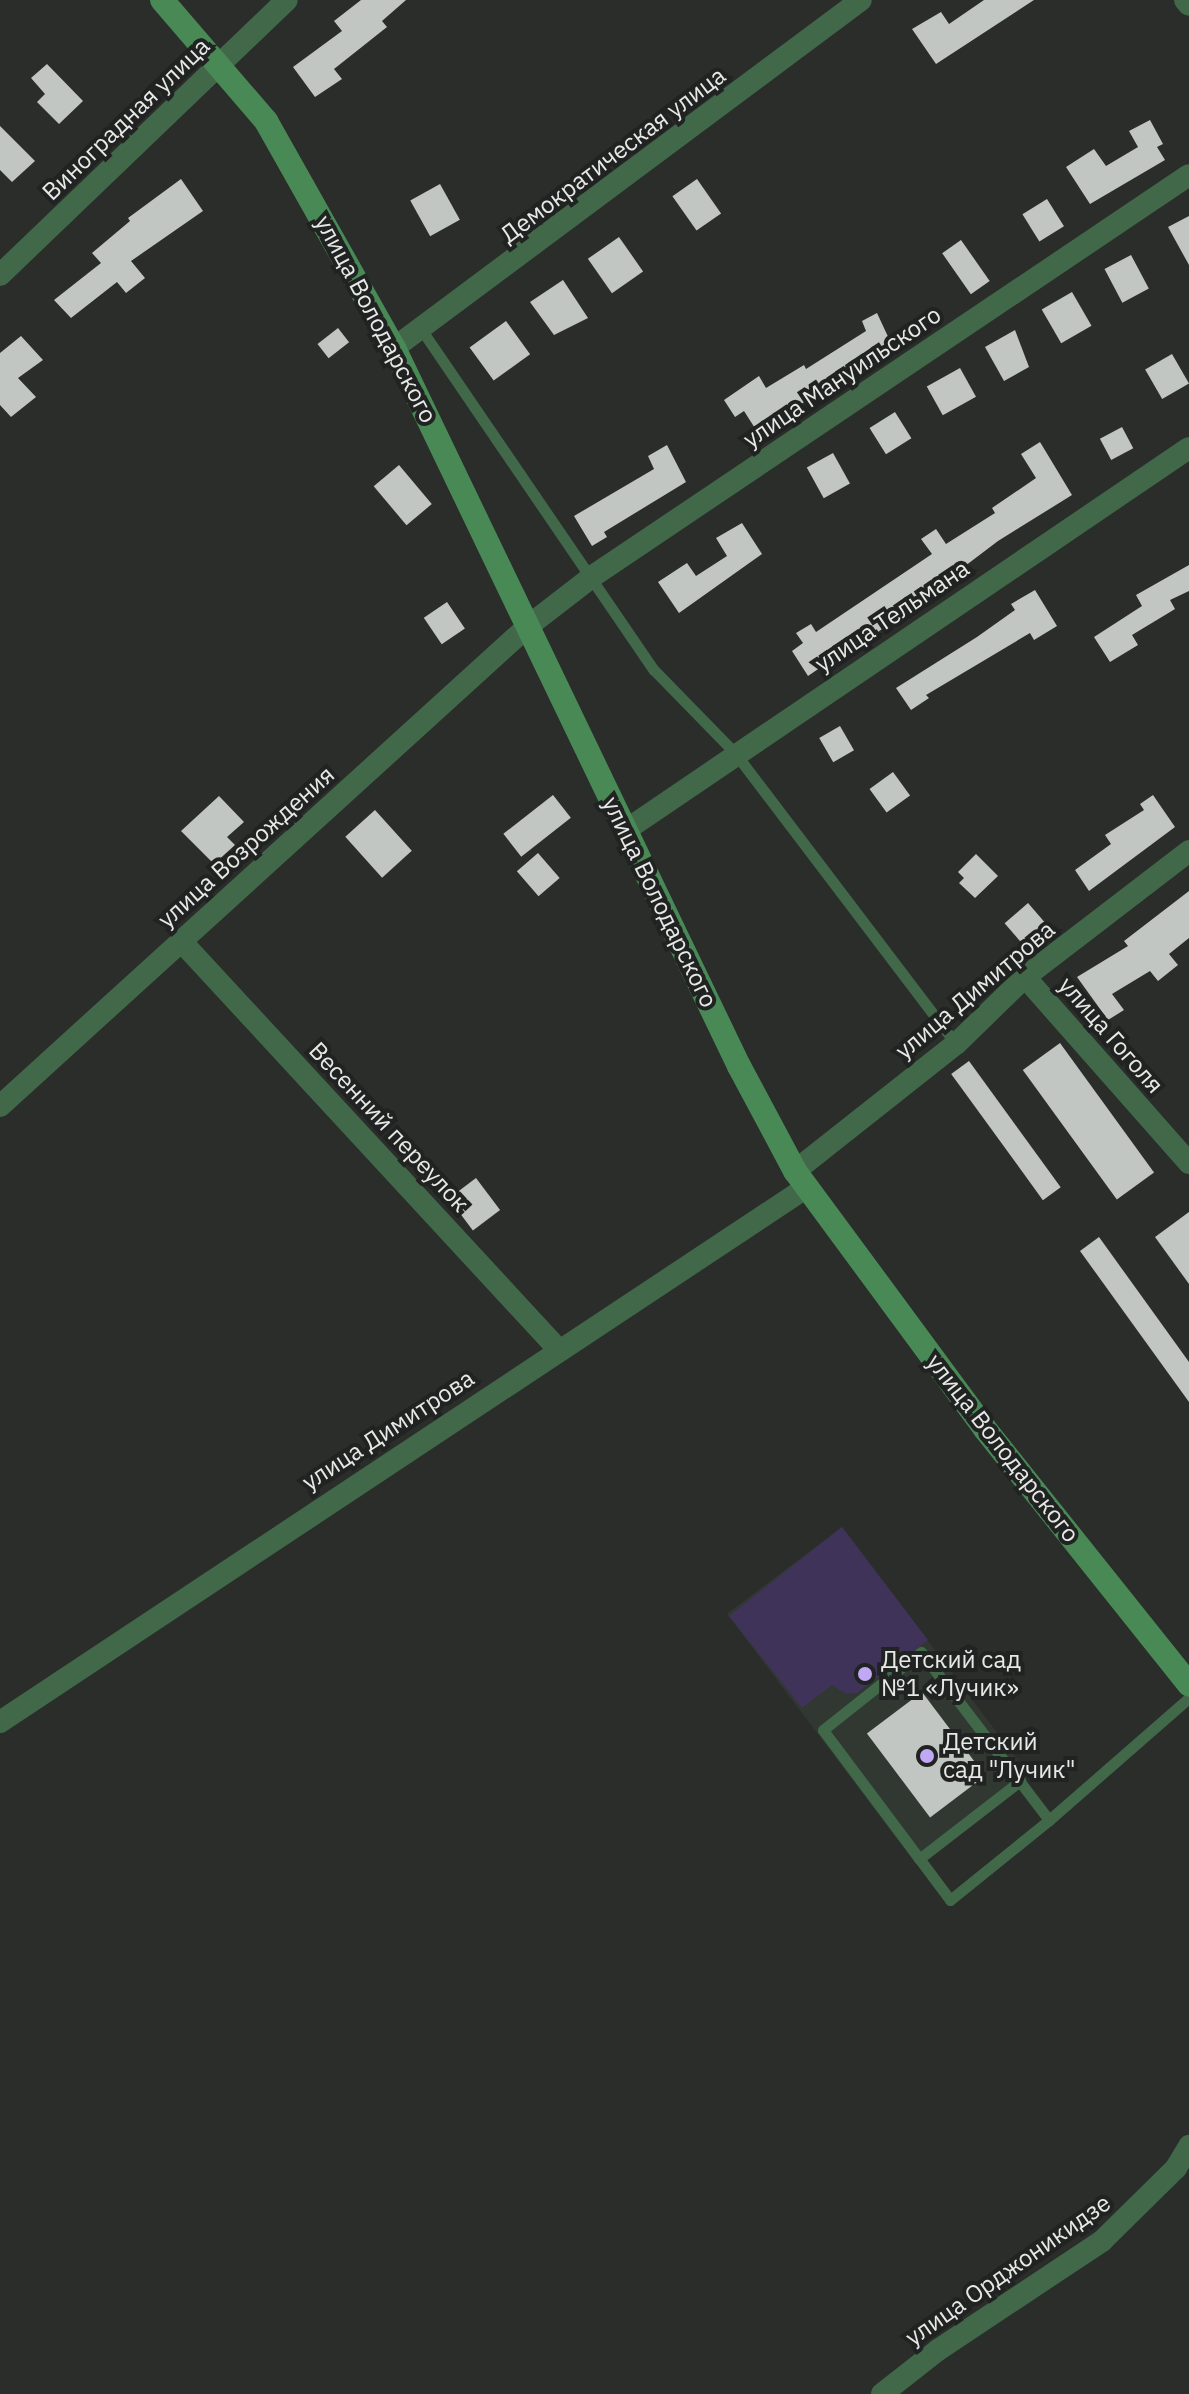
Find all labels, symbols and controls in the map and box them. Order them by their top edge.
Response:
street label: Виноградная улица [36,32,216,206]
street label: Демократическая улица [495,61,731,249]
street label: улица Володарского [309,210,443,428]
street label: улица Мануильского [738,300,946,454]
street label: улица Тельмана [809,554,975,678]
street label: улица Возрождения [152,760,340,934]
street label: улица Володарского [596,792,724,1012]
street label: улица Димитрова [889,915,1061,1065]
street label: улица Гоголя [1053,971,1169,1099]
street label: Весенний переулок [303,1036,475,1218]
street label: улица Володарского [921,1348,1085,1548]
street label: улица Димитрова [297,1364,479,1496]
place label: Детский сад №1 «Лучик» [881,1646,1021,1702]
marker: Детский сад №1 «Лучик» [856,1665,874,1683]
place label: Детский сад "Лучик" [943,1728,1076,1784]
marker: Детский сад "Лучик" [918,1747,936,1765]
street label: улица Орджоникидзе [900,2188,1116,2352]

